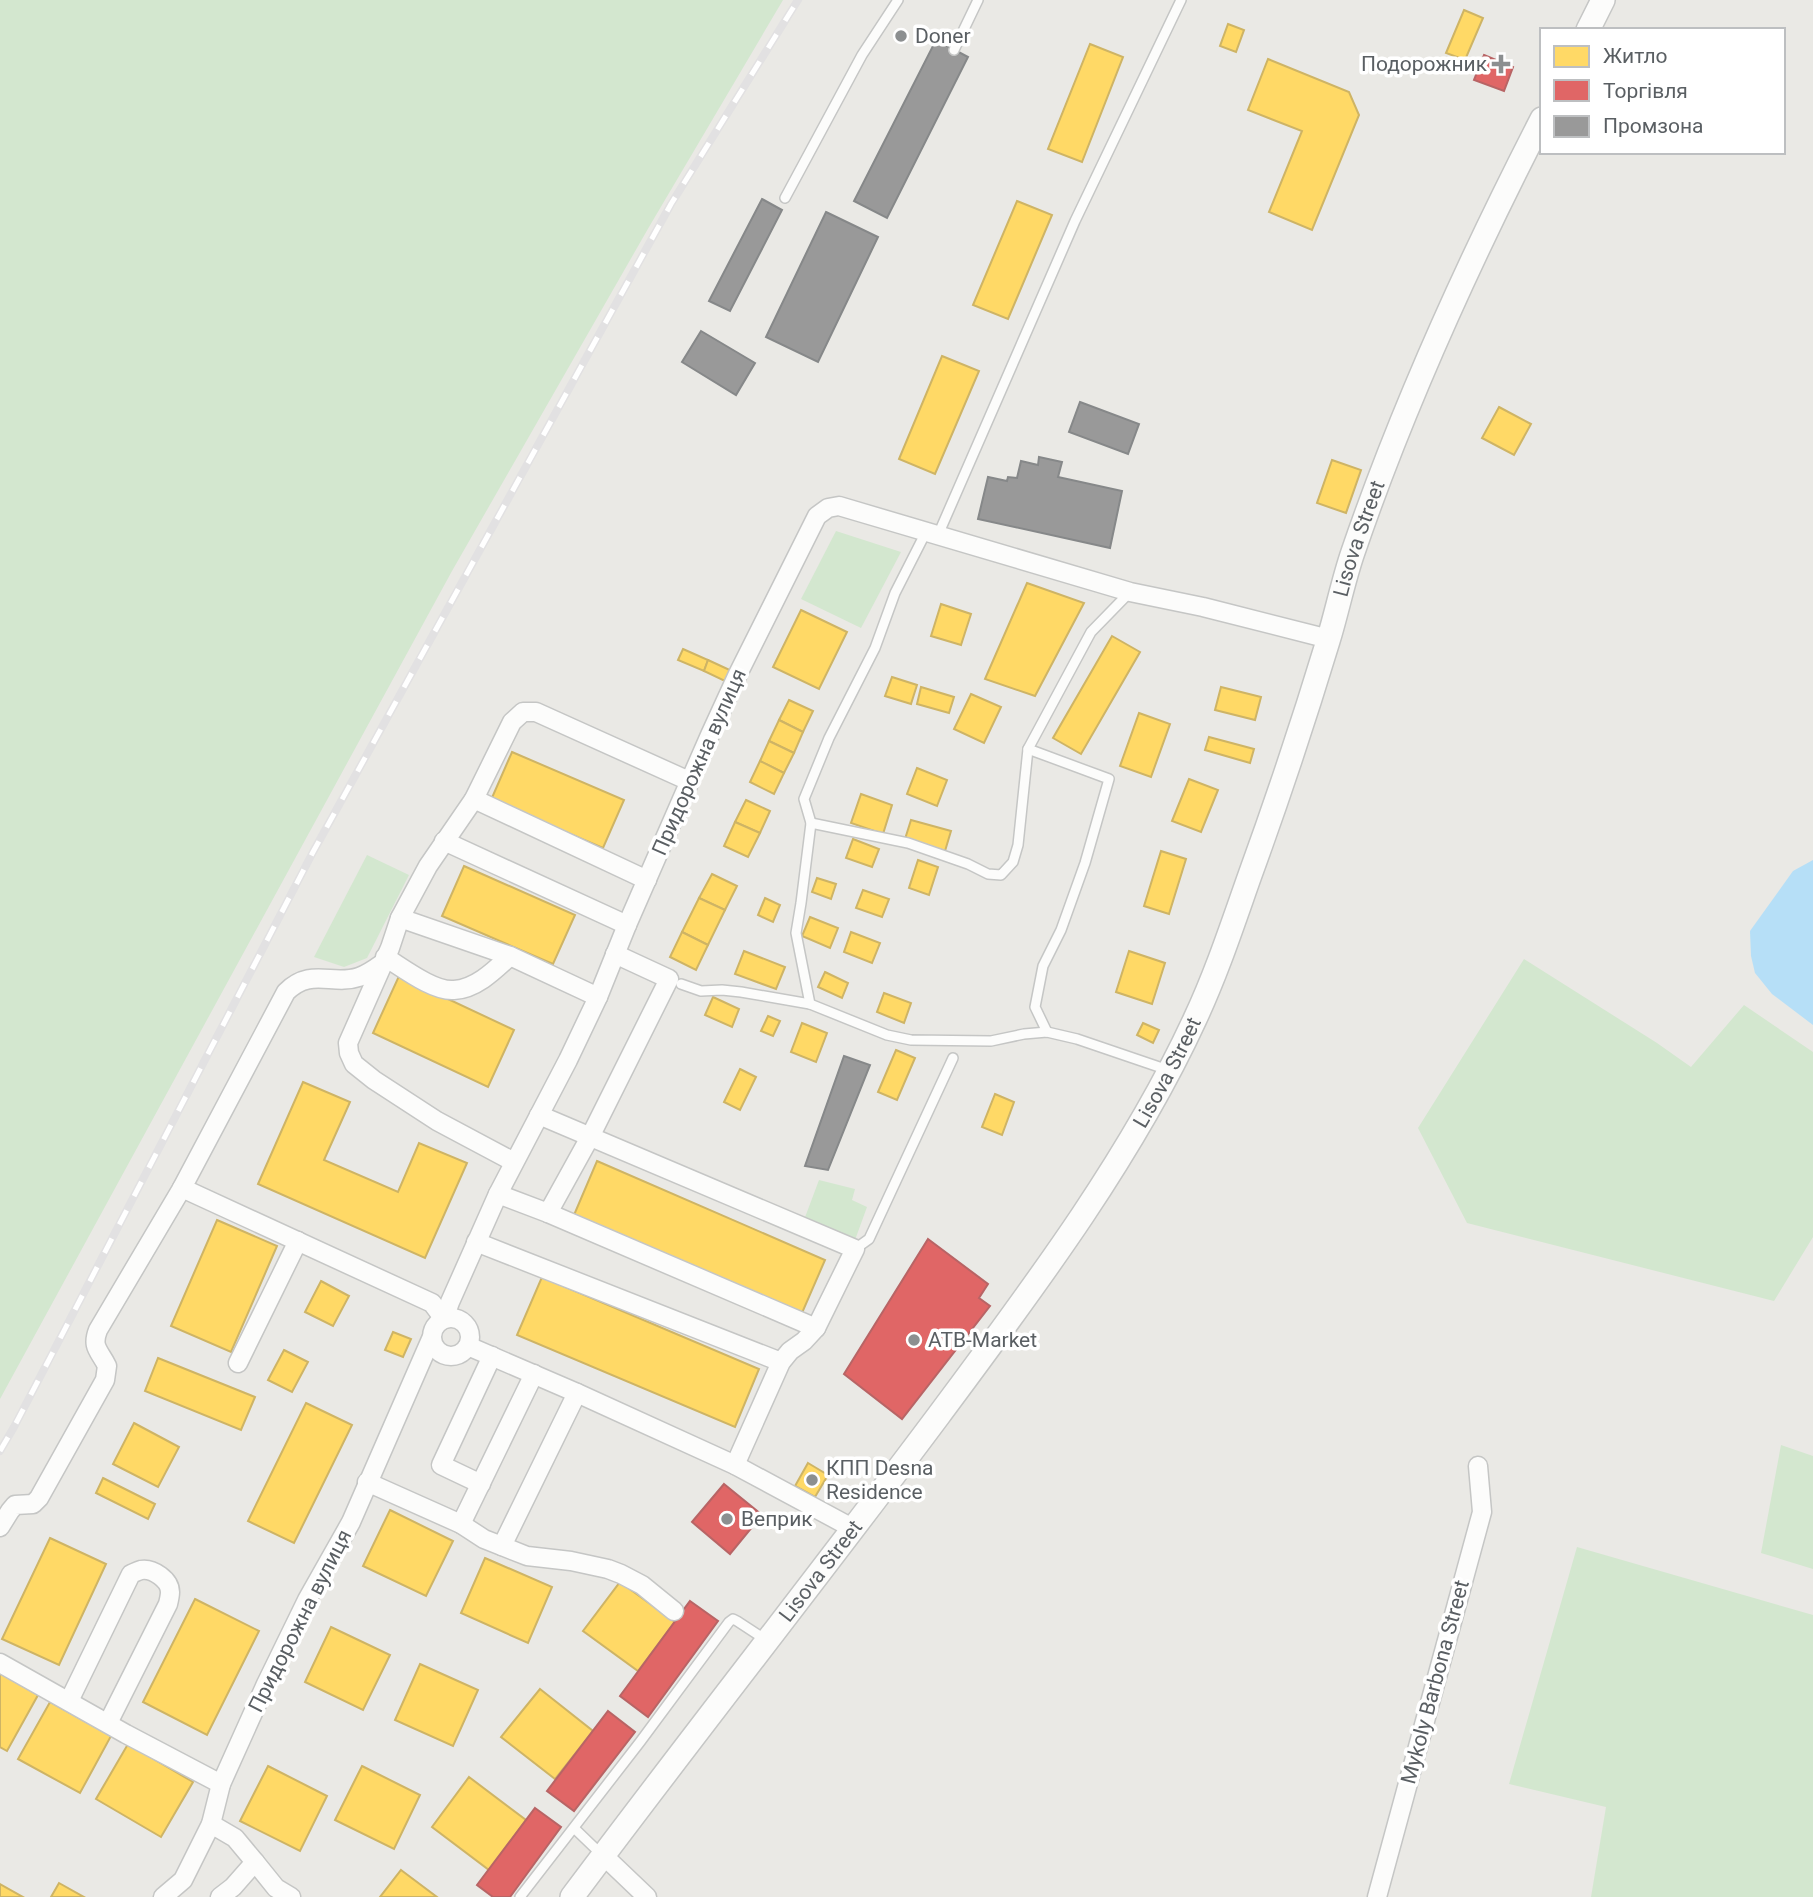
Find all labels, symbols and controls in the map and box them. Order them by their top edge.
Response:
place label: Doner [915,24,971,48]
marker: Doner [893,28,909,44]
legend [1540,28,1785,154]
text: Житло [1603,44,1668,68]
place label: Подорожник [1361,52,1488,76]
marker: Подорожник [1493,56,1509,72]
text: Торгівля [1603,79,1688,103]
text: Промзона [1603,114,1704,138]
street label: Lisova Street [1329,477,1390,599]
street label: Придорожна вулиця [647,665,751,859]
street label: Lisova Street [1128,1013,1206,1132]
place label: ATB-Market [928,1328,1037,1352]
marker: ATB-Market [906,1332,922,1348]
place label: КПП Desna Residence [826,1456,933,1504]
marker: КПП Desna Residence [804,1472,820,1488]
place label: Веприк [741,1507,813,1531]
marker: Веприк [719,1511,735,1527]
street label: Lisova Street [774,1516,867,1626]
street label: Придорожна вулиця [244,1526,356,1716]
street label: Mykoly Barbona Street [1396,1577,1474,1787]

